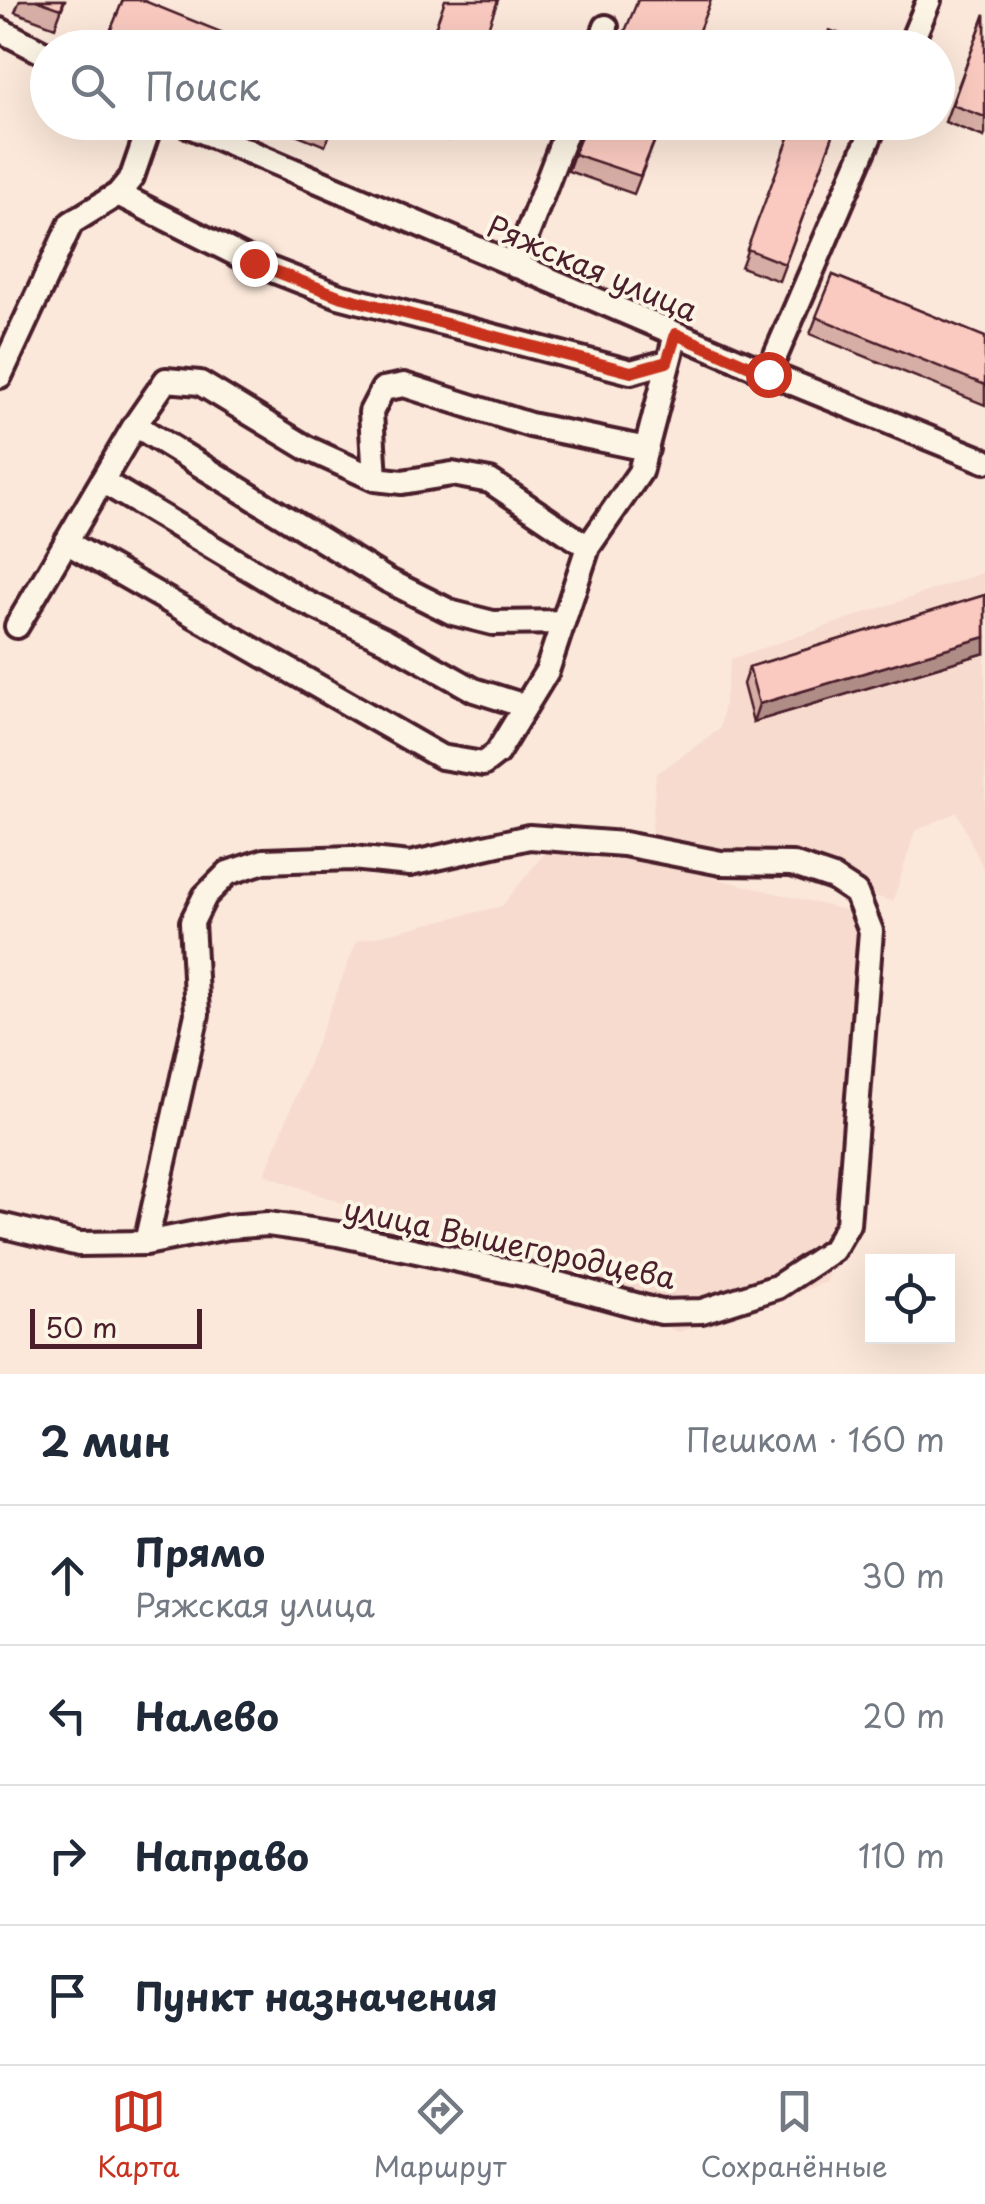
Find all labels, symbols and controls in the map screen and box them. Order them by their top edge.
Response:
search box [30,30,955,140]
text: Поиск [145,57,260,114]
icon: search [65,58,120,113]
street label: Ряжская улица [481,202,705,332]
route end [232,241,278,287]
route start [746,352,792,398]
street label: улица Вышегородцева [340,1185,680,1299]
map controls [865,1254,955,1344]
button: locate [865,1254,955,1344]
scale bar [30,1304,202,1348]
text: 50 m [45,1305,118,1348]
text: 2 мин [40,1408,171,1471]
text: Пешком · 160 m [686,1415,945,1463]
text: Прямо [135,1523,265,1580]
icon: ahead [40,1548,95,1603]
text: 30 m [861,1551,945,1599]
text: Ряжская улица [135,1580,375,1628]
text: Налево [135,1687,279,1744]
icon: left [40,1688,95,1743]
text: 20 m [863,1691,945,1739]
text: Направо [135,1827,309,1884]
icon: right [40,1828,95,1883]
text: 110 m [858,1831,945,1879]
text: Пункт назначения [135,1967,498,2024]
icon: arrive [40,1968,95,2023]
tab: Карта [97,2084,179,2187]
tab: Маршрут [374,2084,506,2187]
tab: Сохранённые [701,2084,888,2187]

